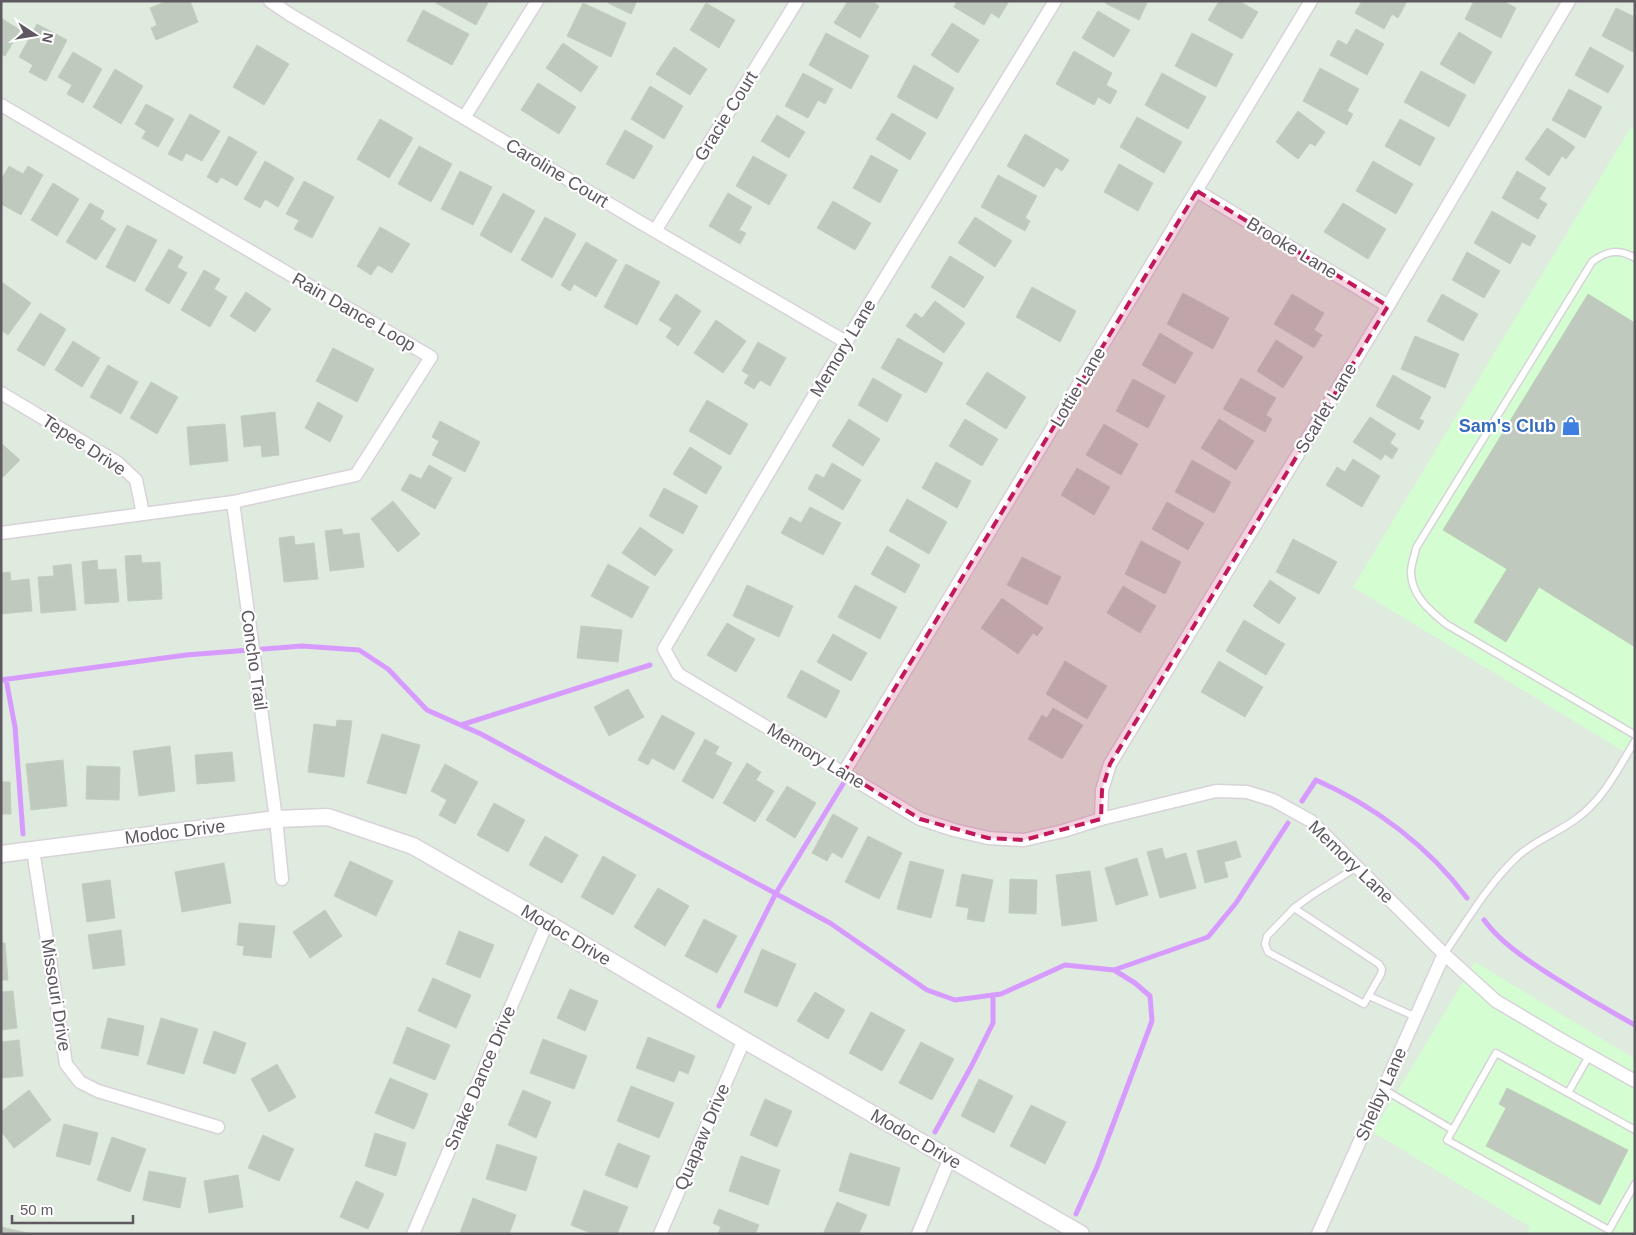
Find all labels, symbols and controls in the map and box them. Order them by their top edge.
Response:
north arrow [10,10,60,60]
text: N [39,31,57,44]
street label: Gracie Court [690,67,762,165]
street label: Caroline Court [502,135,612,211]
street label: Brooke Lane [1243,213,1341,283]
street label: Rain Dance Loop [289,269,419,355]
street label: Memory Lane [806,296,880,400]
street label: Lottie Lane [1046,344,1110,430]
street label: Scarlet Lane [1291,360,1361,456]
street label: Tepee Drive [38,410,130,480]
shop icon: Sam's Club [1560,415,1582,437]
place label: Sam's Club [1459,416,1556,436]
street label: Concho Trail [237,609,271,711]
street label: Memory Lane [764,719,868,793]
street label: Modoc Drive [124,816,226,848]
street label: Memory Lane [1304,817,1398,907]
street label: Modoc Drive [518,900,614,970]
street label: Missouri Drive [37,937,75,1053]
street label: Snake Dance Drive [440,1003,520,1153]
street label: Shelby Lane [1352,1044,1410,1144]
street label: Quapaw Drive [671,1081,733,1193]
street label: Modoc Drive [867,1105,965,1173]
scale bar [12,1192,134,1224]
text: 50 m [20,1201,53,1218]

